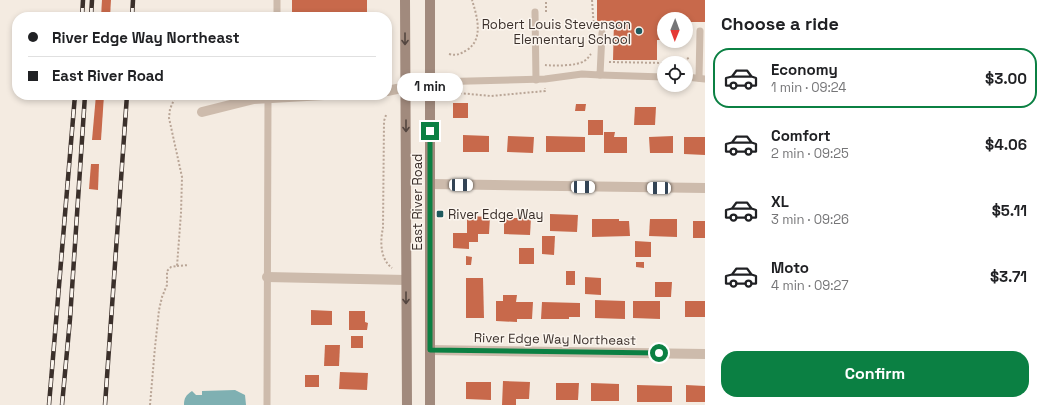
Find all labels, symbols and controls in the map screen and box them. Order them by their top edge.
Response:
north arrow [657,12,693,48]
map controls [657,12,693,92]
text: Choose a ride [721,12,839,35]
place label: Robert Louis Stevenson Elementary School [482,16,631,48]
marker: Robert Louis Stevenson Elementary School [634,26,644,36]
text: River Edge Way Northeast [52,28,240,47]
one-way arrow [401,32,409,45]
button: locate [657,56,693,92]
icon: car [723,60,759,96]
text: Economy [771,60,838,79]
text: East River Road [52,66,164,85]
text: $3.00 [985,69,1027,88]
callout: 1 min [397,73,463,101]
text: 1 min [414,78,446,95]
text: 1 min · 09:24 [771,79,846,96]
one-way arrow [402,119,410,132]
route end [421,122,439,140]
icon: car [723,126,759,162]
text: Comfort [771,126,831,145]
text: $4.06 [985,135,1027,154]
text: 2 min · 09:25 [771,145,849,162]
street label: East River Road [409,154,426,250]
car [449,179,473,191]
car [571,181,595,193]
car [647,182,671,194]
icon: car [723,192,759,228]
text: XL [771,192,789,211]
text: $5.11 [992,201,1027,220]
place label: River Edge Way [448,206,544,223]
marker: River Edge Way [435,209,445,219]
text: 3 min · 09:26 [771,211,849,228]
icon: car [723,258,759,294]
text: Moto [771,258,809,277]
text: $3.71 [990,267,1027,286]
text: 4 min · 09:27 [771,277,849,294]
one-way arrow [403,291,410,304]
street label: River Edge Way Northeast [474,329,636,349]
route start [650,344,668,362]
button: Confirm [721,351,1029,397]

